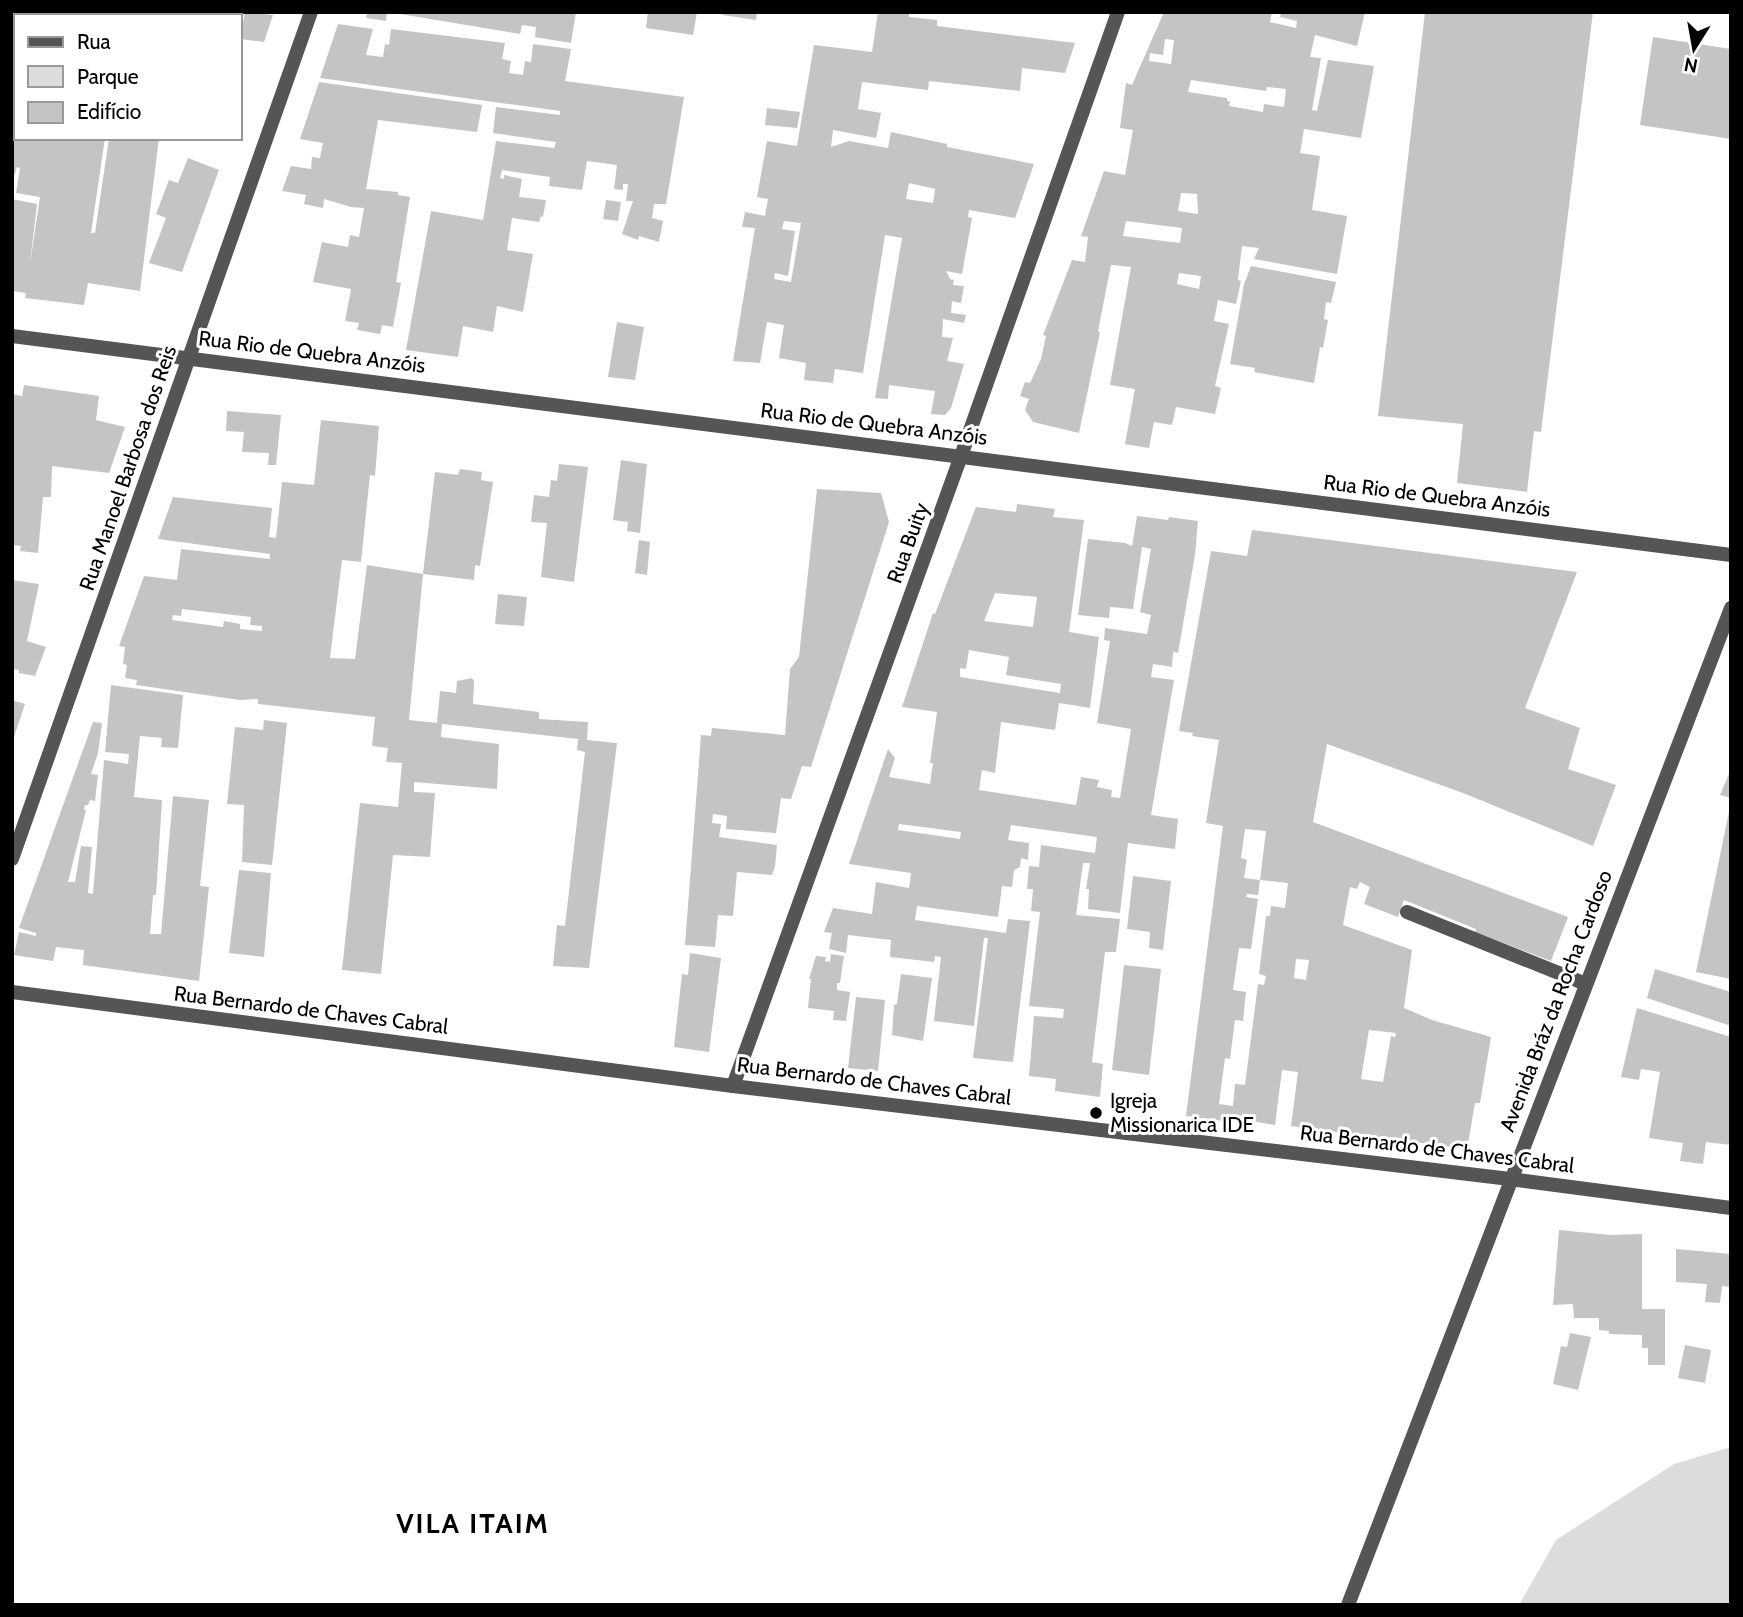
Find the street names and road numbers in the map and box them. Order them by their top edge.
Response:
street label: Rua Rio de Quebra Anzóis [197,325,427,378]
street label: Rua Manoel Barbosa dos Reis [74,342,181,594]
street label: Rua Rio de Quebra Anzóis [759,397,989,450]
street label: Rua Rio de Quebra Anzóis [1322,469,1552,522]
street label: Rua Buity [881,499,934,586]
street label: Avenida Bráz da Rocha Cardoso [1494,866,1617,1135]
street label: Rua Bernardo de Chaves Cabral [173,980,450,1039]
street label: Rua Bernardo de Chaves Cabral [736,1051,1013,1110]
street label: Rua Bernardo de Chaves Cabral [1299,1119,1576,1178]

